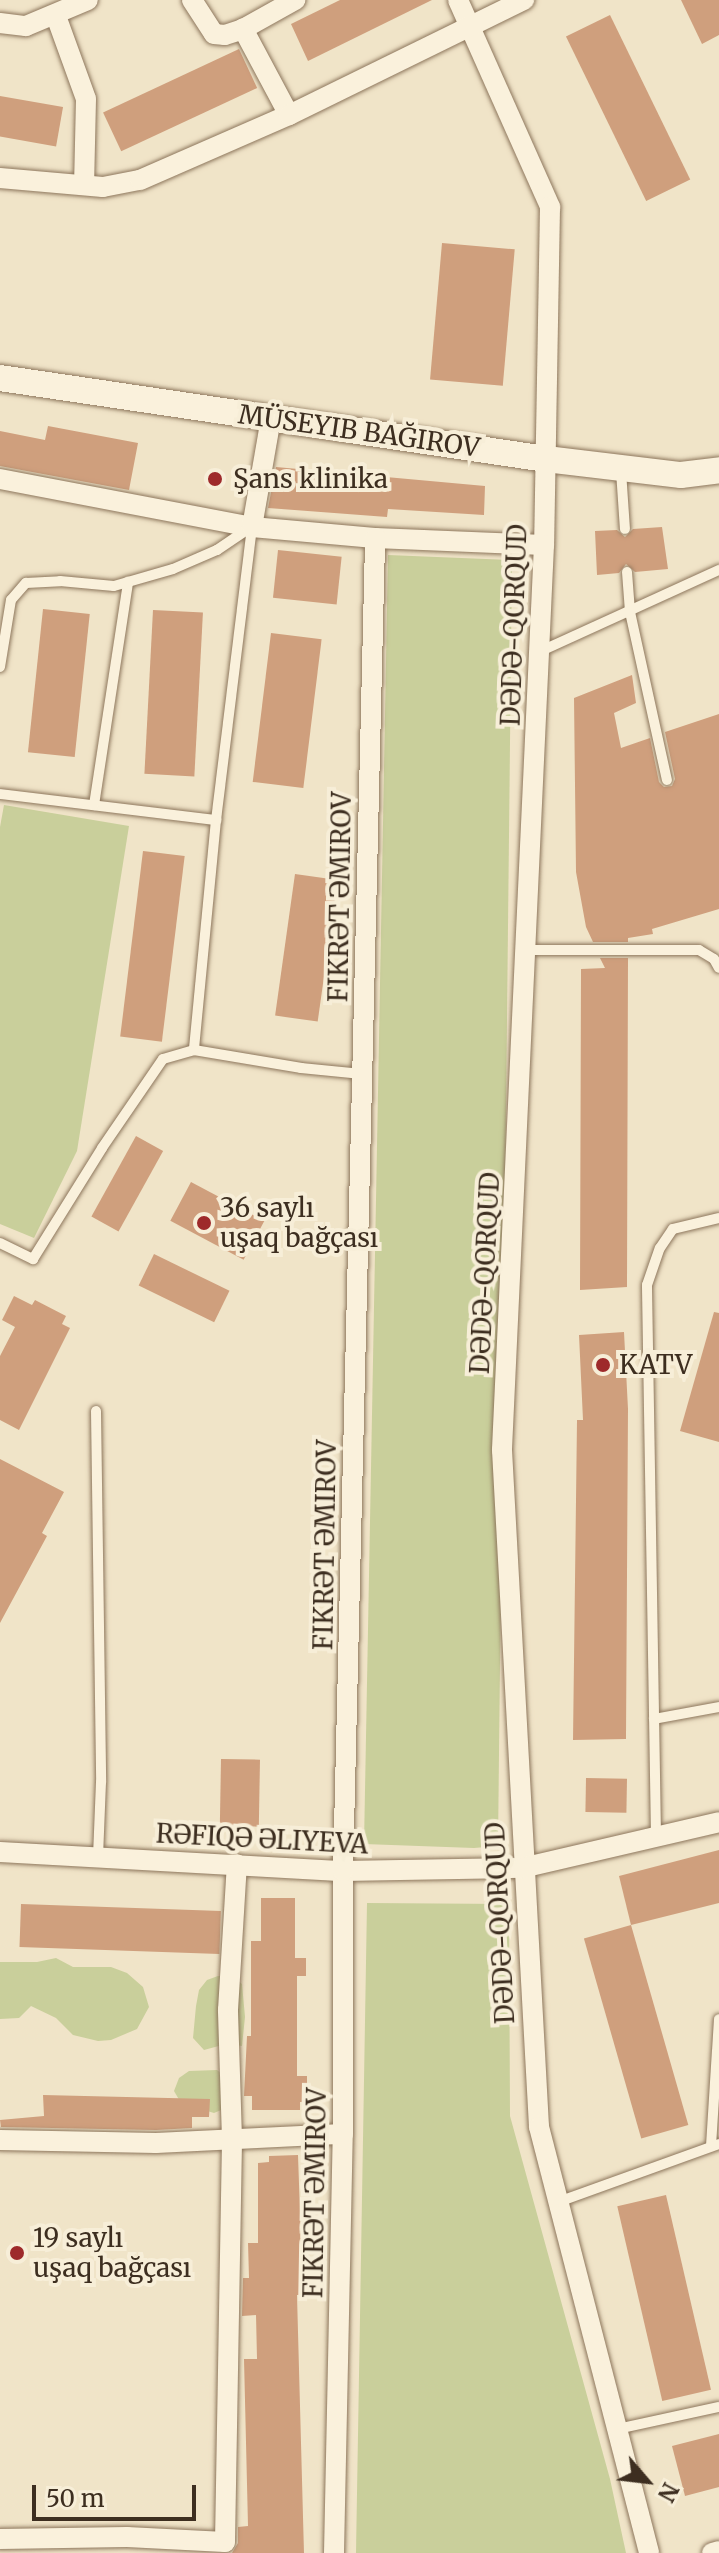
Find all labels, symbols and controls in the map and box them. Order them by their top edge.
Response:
street label: MÜSEYIB BAĞIROV [236,399,482,463]
place label: Şans klinika [233,463,388,495]
marker: Şans klinika [204,468,226,490]
street label: DƏDƏ-QORQUD [495,523,533,727]
street label: FIKRƏT ƏMIROV [323,791,357,1003]
street label: DƏDƏ-QORQUD [464,1171,506,1375]
place label: 36 saylı uşaq bağçası [220,1192,378,1254]
marker: 36 saylı uşaq bağçası [195,1214,213,1232]
place label: KATV [619,1349,692,1381]
marker: KATV [594,1356,612,1374]
street label: FIKRƏT ƏMIROV [308,1439,342,1651]
street label: RƏFIQƏ ƏLIYEVA [155,1818,369,1860]
street label: DƏDƏ-QORQUD [479,1821,521,2025]
street label: FIKRƏT ƏMIROV [298,2087,332,2299]
place label: 19 saylı uşaq bağçası [33,2222,191,2284]
marker: 19 saylı uşaq bağçası [8,2244,26,2262]
north arrow [607,2441,687,2521]
scale bar [36,2469,200,2519]
text: N [652,2478,685,2507]
text: 50 m [46,2483,105,2514]

